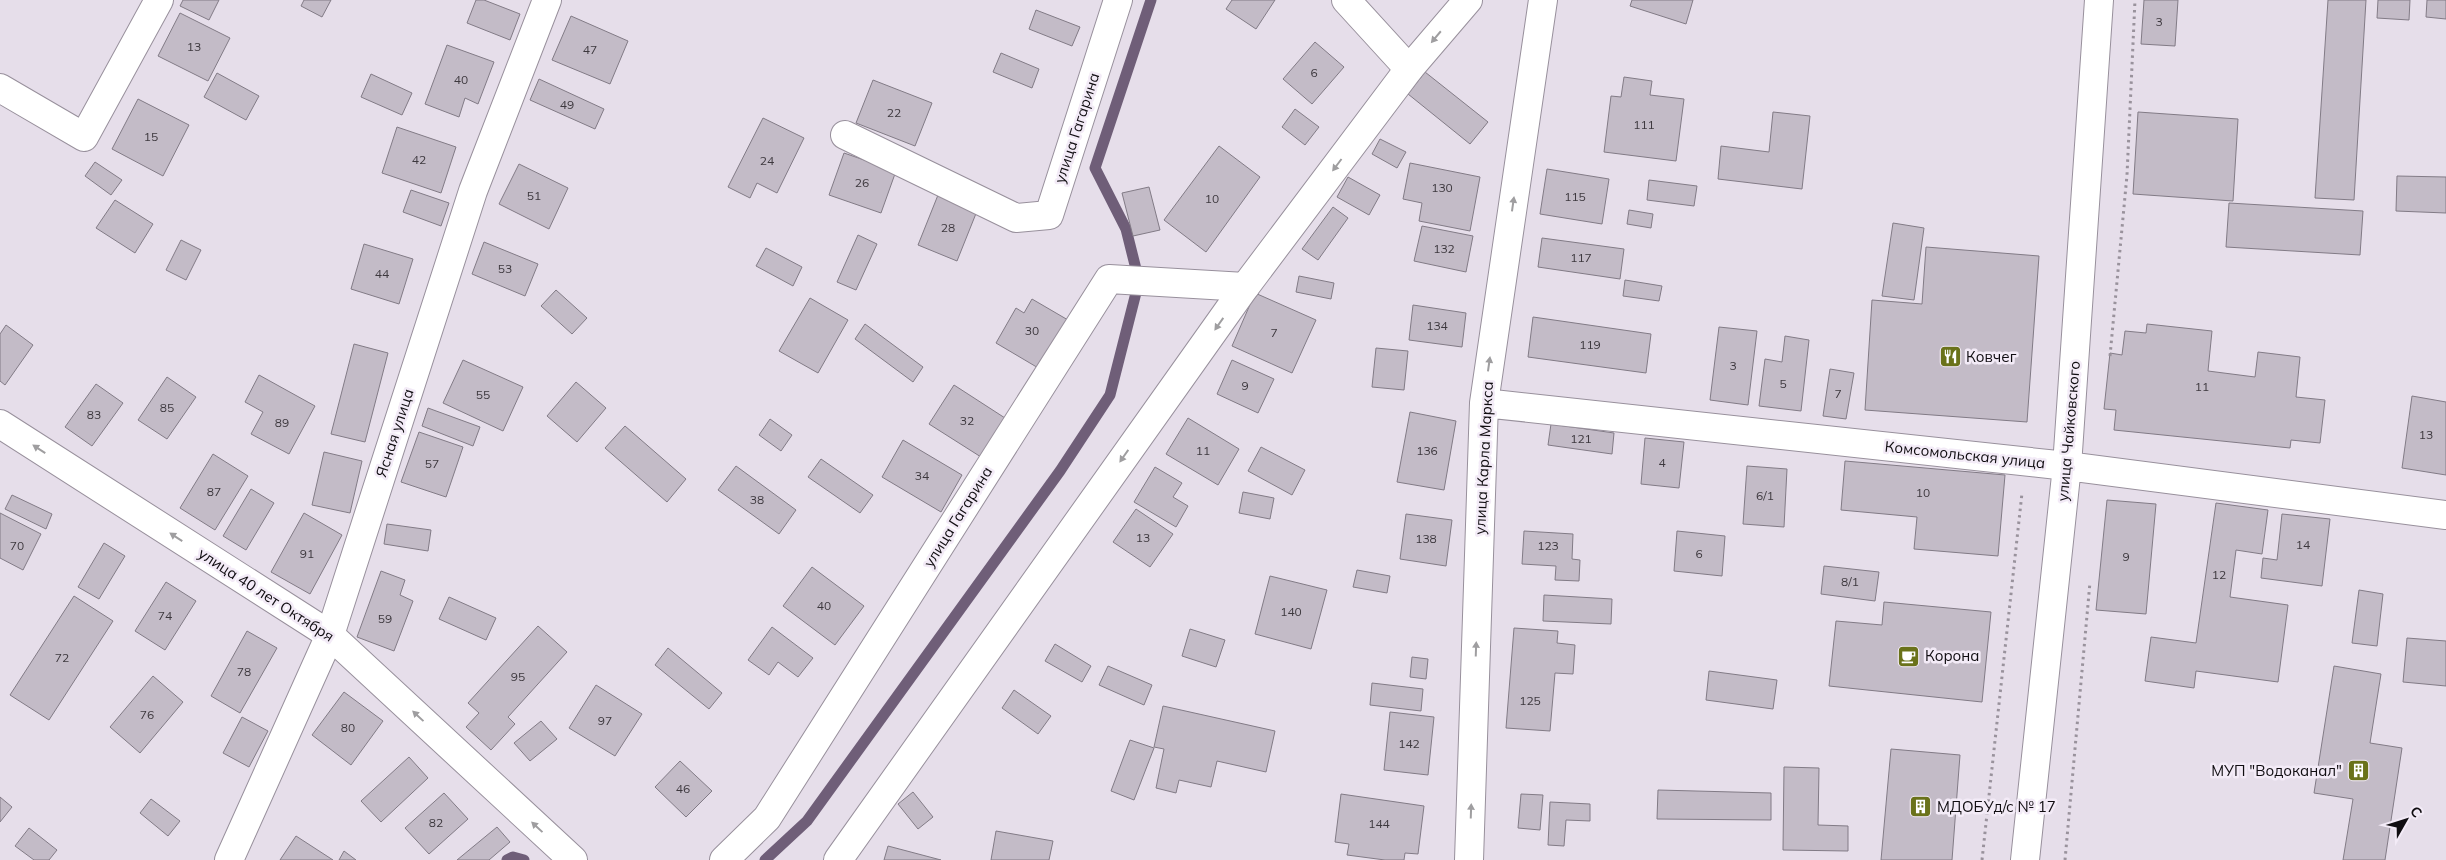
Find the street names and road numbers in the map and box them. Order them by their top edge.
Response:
street label: улица Гагарина [1050,70,1103,186]
street label: улица Чайковского [2053,360,2084,502]
street label: улица Карла Маркса [1470,381,1497,535]
street label: Ясная улица [371,386,418,479]
street label: Комсомольская улица [1884,437,2046,472]
street label: улица Гагарина [919,463,996,571]
street label: улица 40 лет Октября [195,544,338,646]

